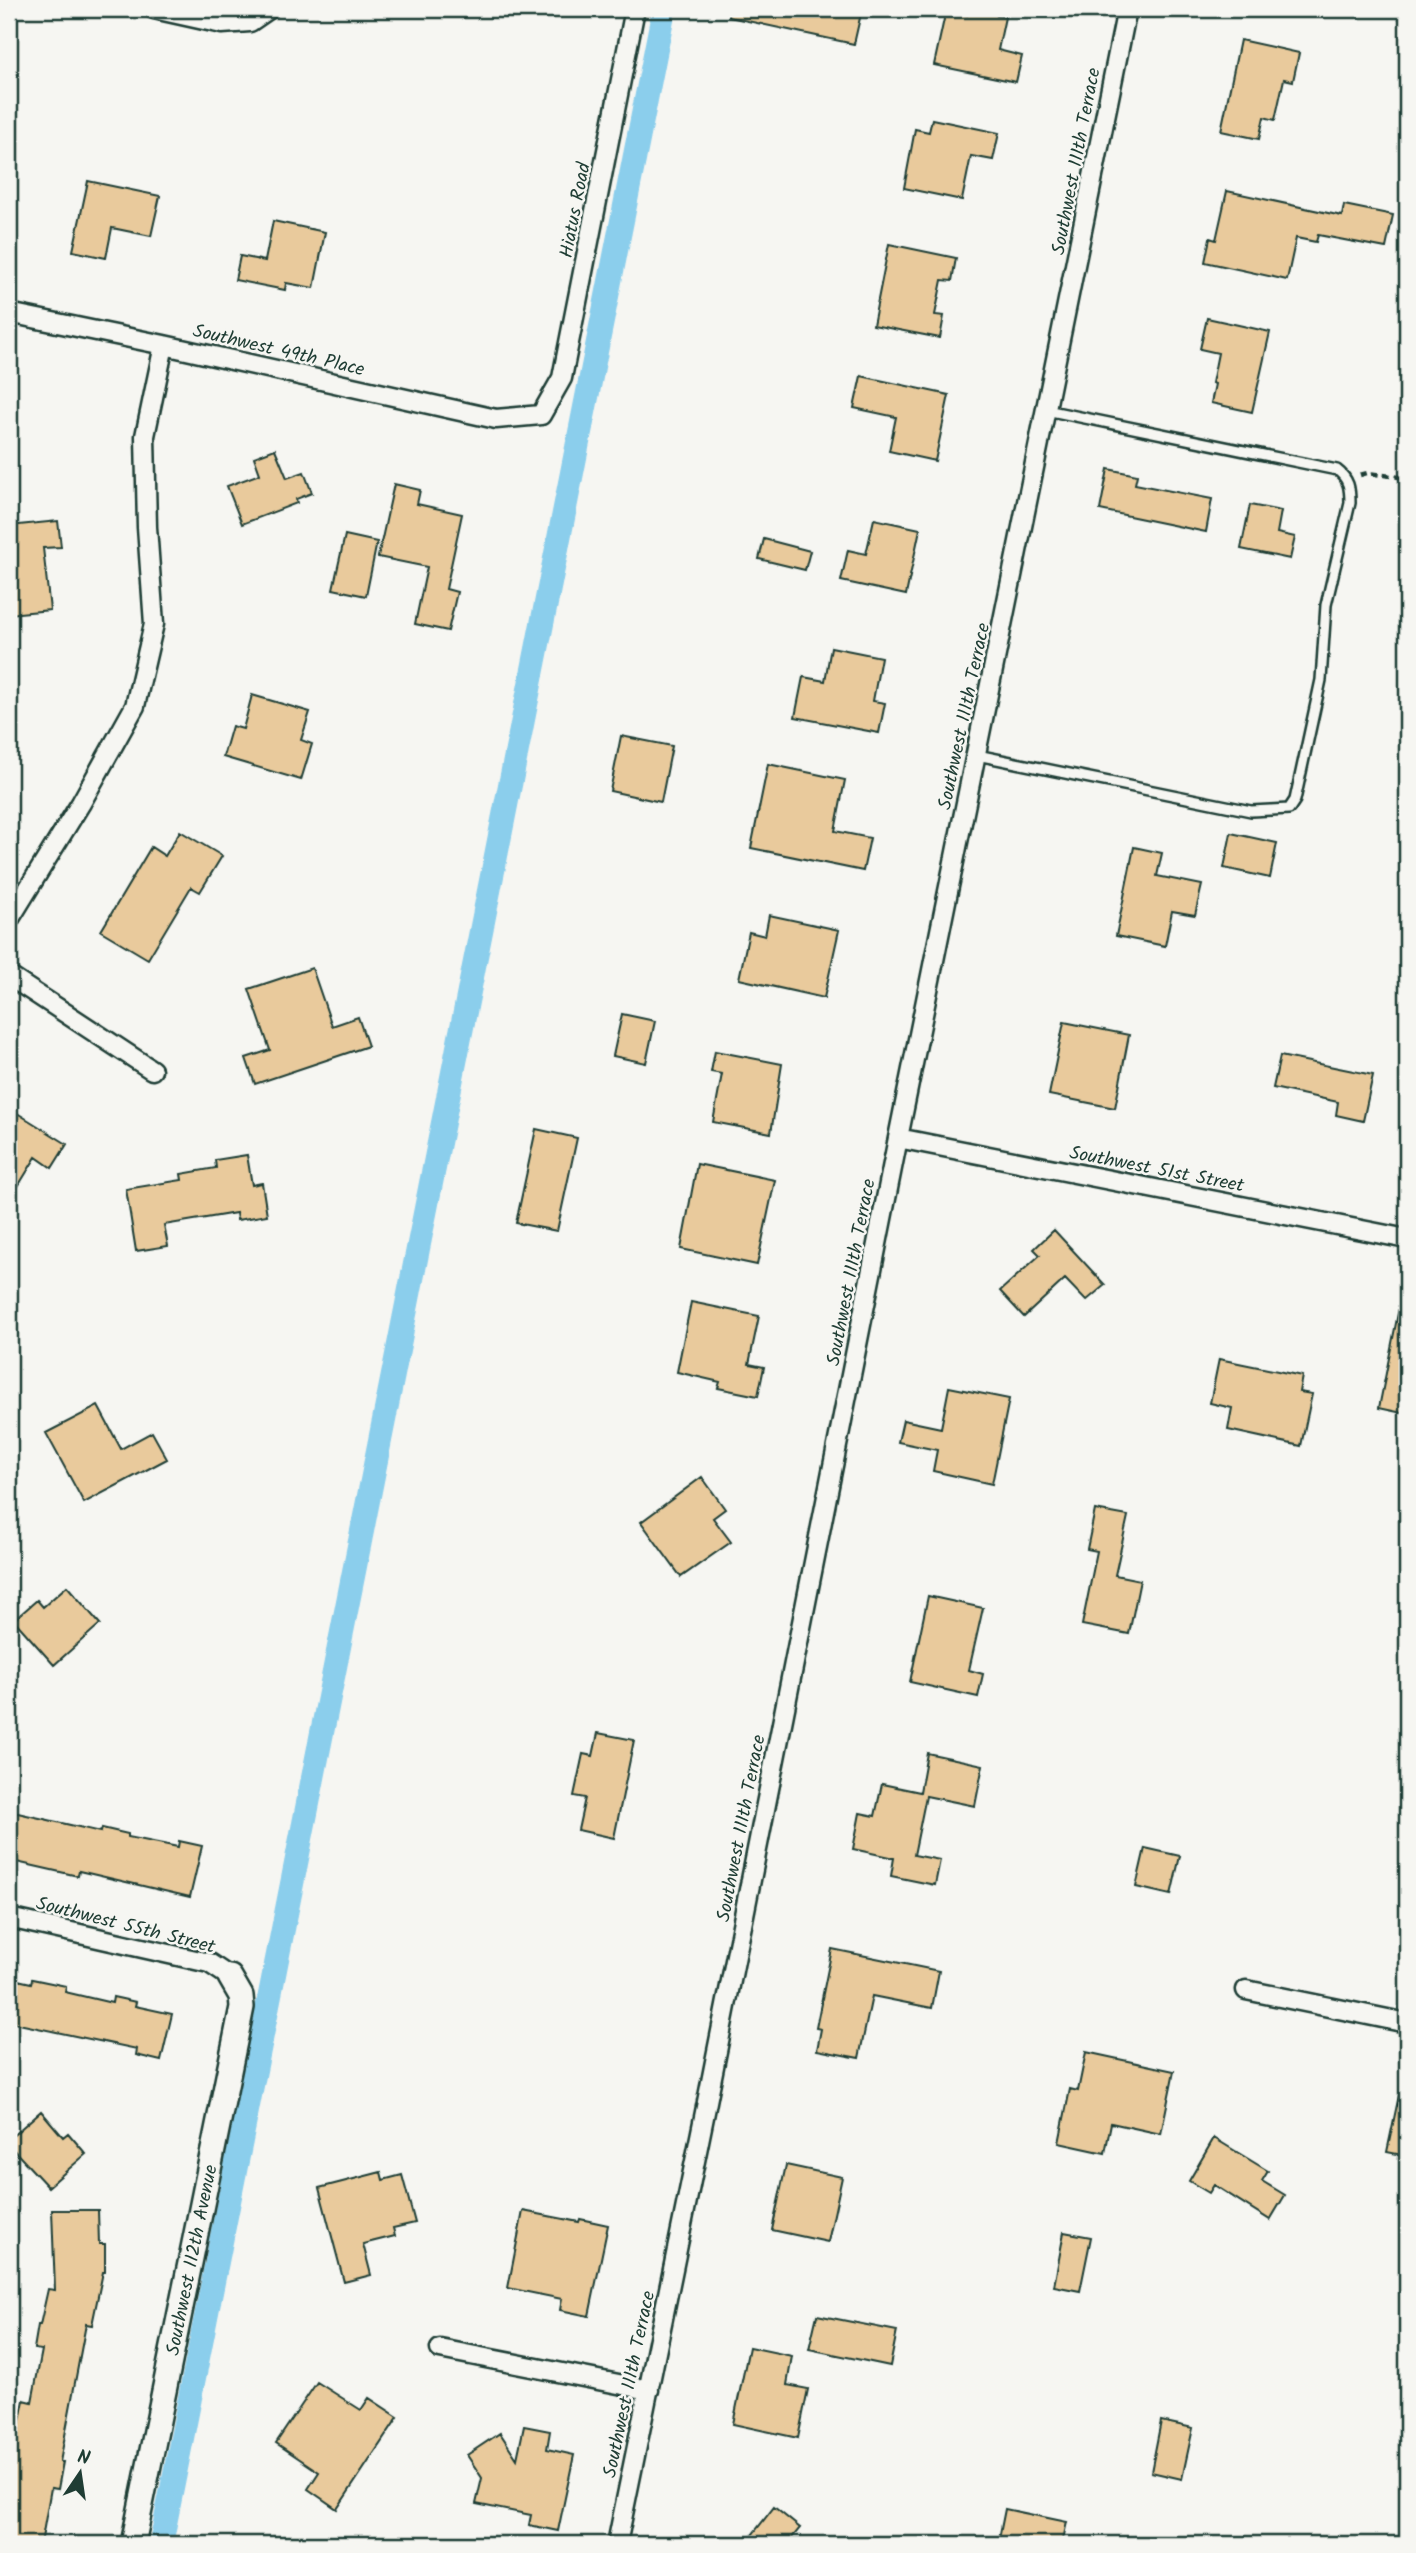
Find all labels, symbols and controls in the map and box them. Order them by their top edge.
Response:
street label: Southwest 111th Terrace [1044,65,1110,258]
street label: Hiatus Road [552,160,600,261]
street label: Southwest 49th Place [190,317,368,385]
street label: Southwest 111th Terrace [931,620,999,812]
street label: Southwest 51st Street [1067,1138,1247,1202]
street label: Southwest 111th Terrace [819,1176,885,1369]
street label: Southwest 111th Terrace [709,1732,775,1925]
street label: Southwest 55th Street [33,1889,219,1963]
street label: Southwest 112th Avenue [159,2162,227,2358]
street label: Southwest 111th Terrace [596,2288,664,2480]
north arrow [46,2438,116,2508]
text: N [74,2442,93,2474]

